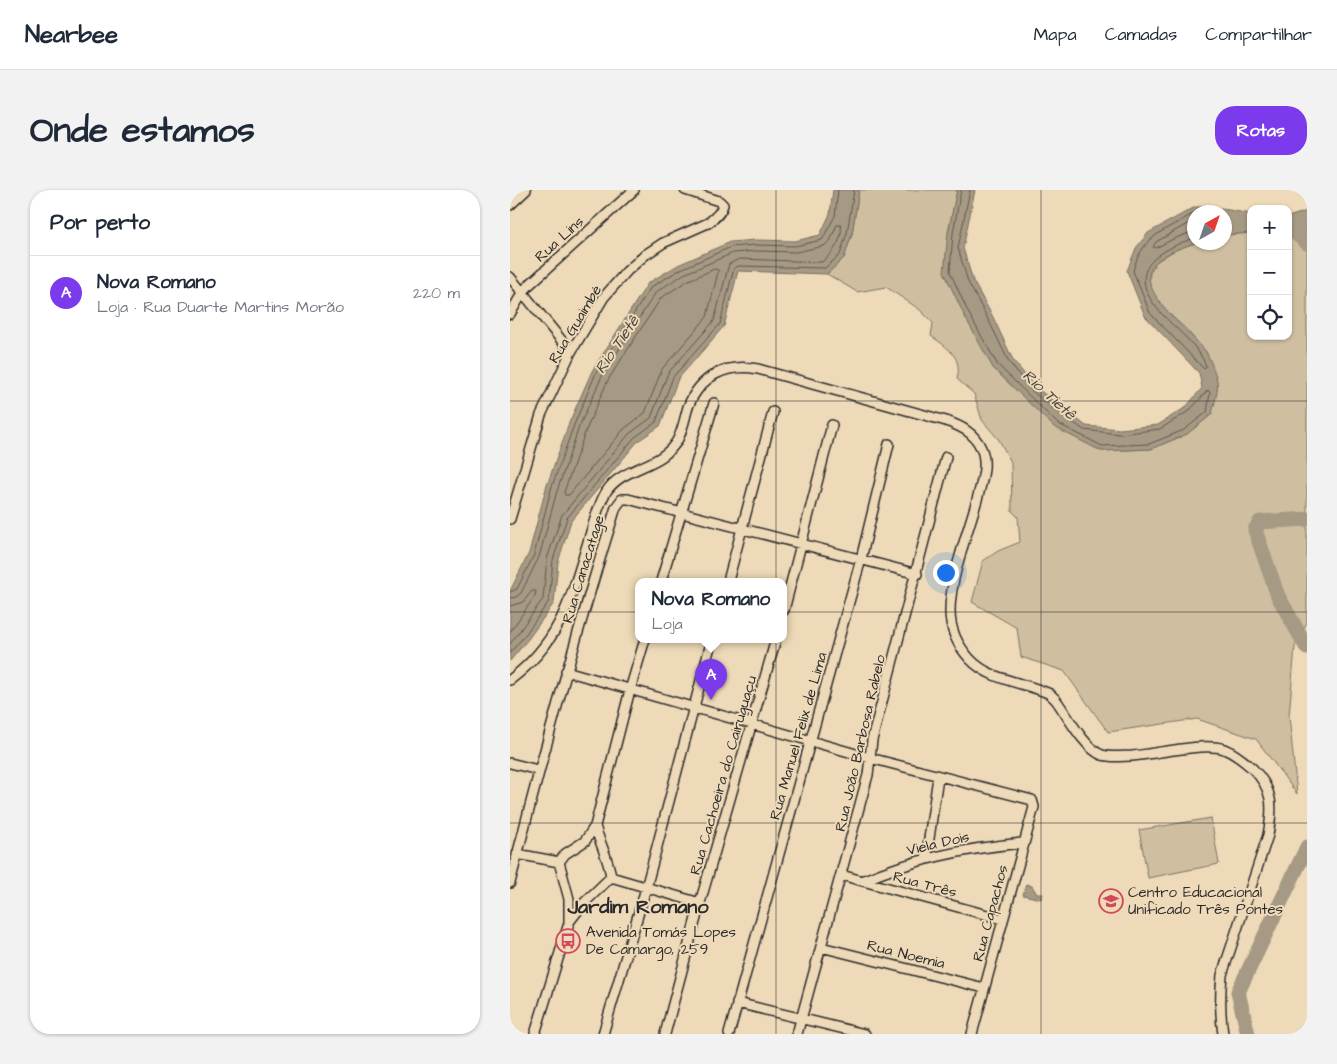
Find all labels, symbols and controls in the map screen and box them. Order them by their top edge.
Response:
text: Nearbee [25,18,118,52]
text: Mapa [1033,22,1077,47]
text: Camadas [1105,22,1177,47]
text: Compartilhar [1205,22,1312,47]
text: Onde estamos [30,106,255,155]
button: Rotas [1215,106,1307,155]
north arrow [1187,205,1232,250]
map controls [1247,205,1292,340]
button: + [1247,205,1292,250]
text: Por perto [50,208,150,237]
street label: Rua Lins [530,211,589,267]
button: − [1247,250,1292,295]
text: Nova Romano [97,269,216,296]
street label: Rua Guaimbé [544,281,607,367]
text: A [61,282,71,304]
text: 220 m [413,282,460,304]
button: locate [1247,295,1292,340]
text: Loja · Rua Duarte Martins Morão [97,296,344,318]
water label: Rio Tietê [589,310,645,378]
water label: Rio Tietê [1018,365,1082,426]
street label: Rua Canacatage [557,513,611,626]
your location [933,560,959,586]
popup [635,578,787,643]
text: Nova Romano [652,586,770,613]
text: Loja [652,613,683,635]
street label: Rua Manuel Felix de Lima [764,649,833,822]
street label: Rua João Barbosa Rabelo [830,652,891,833]
pin: A [695,659,727,700]
street label: Rua Cachoeira do Cairuguaçu [685,673,763,878]
street label: Viela Dois [905,826,972,861]
street label: Rua Capachos [968,862,1014,964]
street label: Rua Três [891,866,960,903]
place label: Centro Educacional Unificado Três Pontes [1128,882,1284,920]
school or university icon: Centro Educacional Unificado Três Pontes [1098,888,1124,914]
district label: Jardim Romano [566,893,709,921]
place label: Avenida Tomás Lopes De Camargo, 259 [586,922,737,961]
bus stop icon: Avenida Tomás Lopes De Camargo, 259 [555,928,581,954]
street label: Rua Noemia [865,935,947,974]

